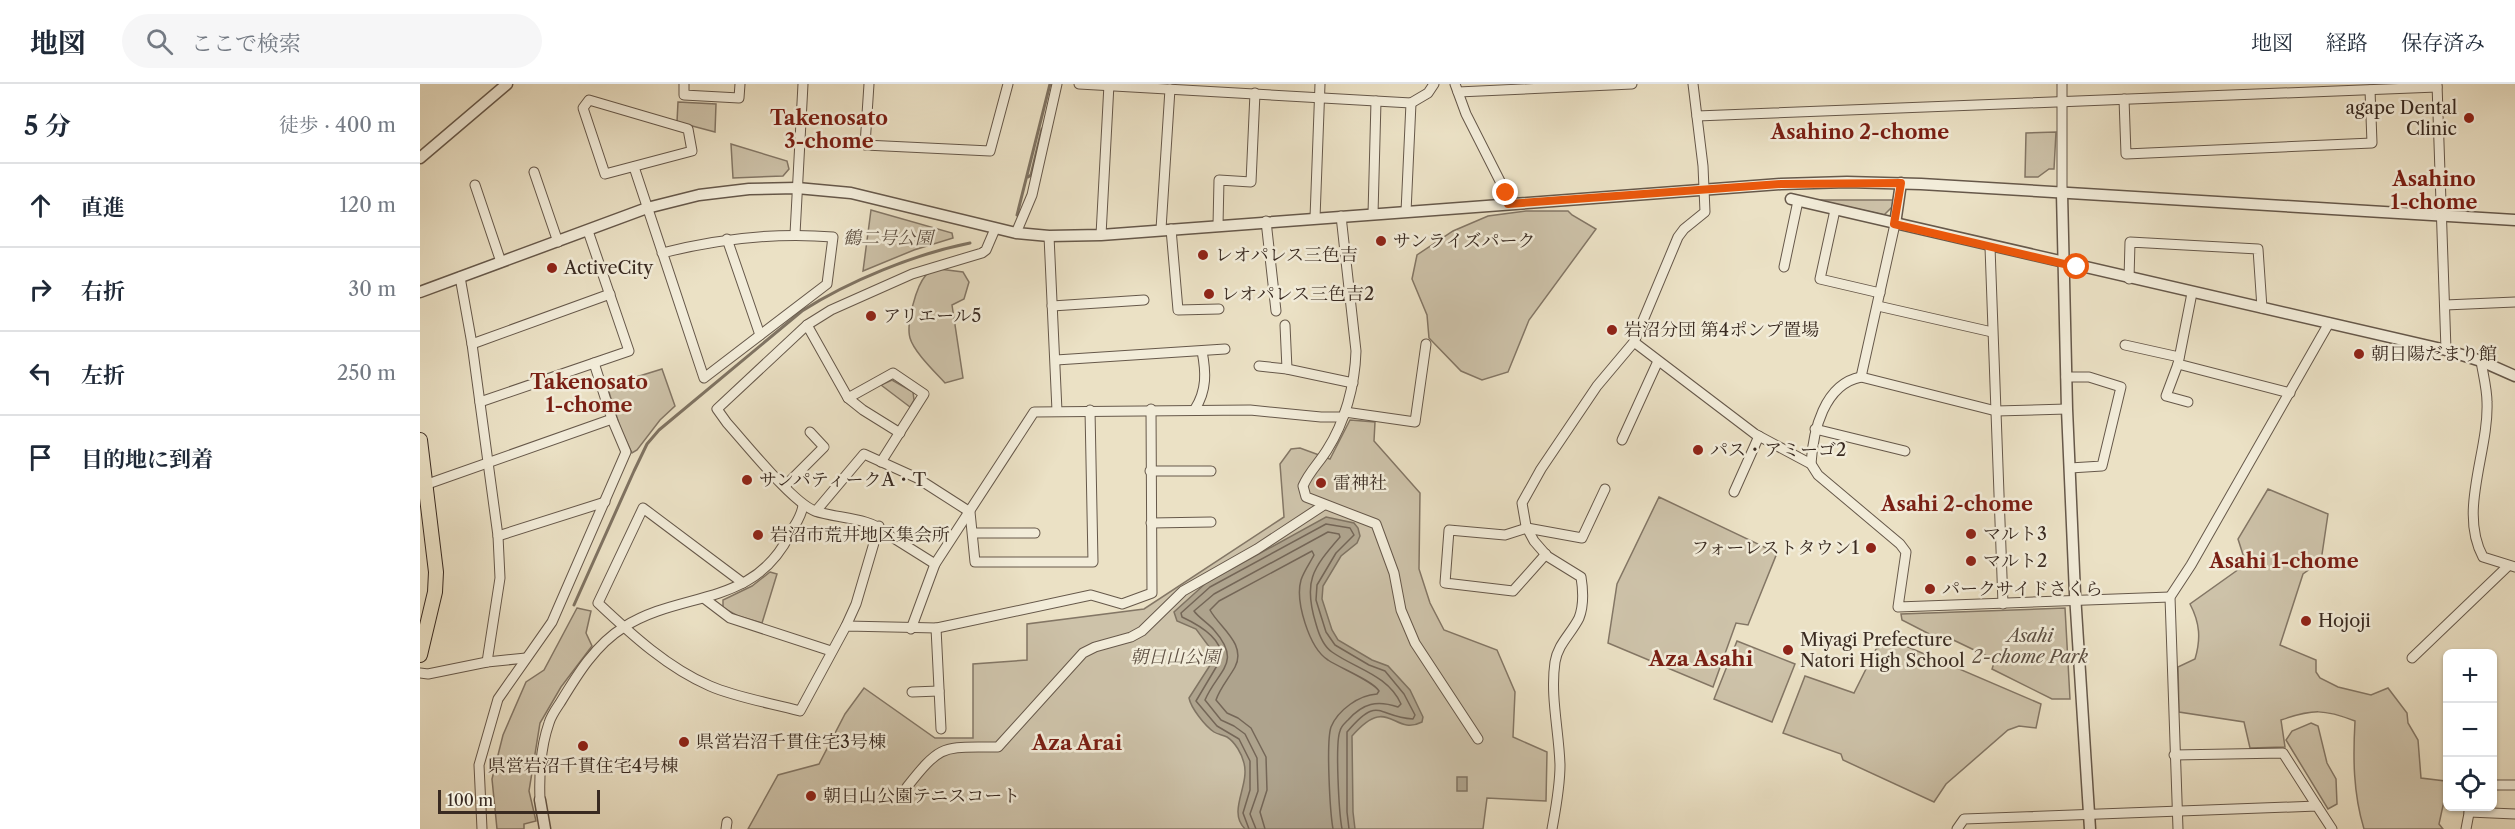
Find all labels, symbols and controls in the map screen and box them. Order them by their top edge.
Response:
search box [122,14,542,68]
icon: search [143,25,176,58]
text: 地図 [30,26,86,60]
text: ここで検索 [191,30,301,57]
text: 地図 [2251,30,2293,55]
text: 経路 [2326,30,2368,55]
text: 保存済み [2401,30,2485,55]
place label: agape Dental Clinic [2345,97,2457,140]
district label: Takenosato 3-chome [770,106,888,153]
text: 5 分 [24,110,71,142]
marker: agape Dental Clinic [2462,111,2476,125]
text: 徒歩 · 400 m [279,113,396,137]
district label: Asahino 2-chome [1770,120,1949,144]
district label: Asahino 1-chome [2390,167,2478,214]
route end [1492,179,1518,205]
icon: ahead [24,189,57,222]
text: 120 m [339,193,396,217]
text: 直進 [81,194,125,221]
park label: 鶴二号公園 [843,227,936,249]
place label: サンライズパーク [1393,230,1535,252]
marker: サンライズパーク [1374,234,1388,248]
place label: レオパレス三色吉 [1215,244,1358,266]
marker: レオパレス三色吉 [1196,248,1210,262]
route start [2063,253,2089,279]
place label: ActiveCity [563,257,654,279]
marker: ActiveCity [545,261,559,275]
icon: right [24,273,57,306]
text: 30 m [348,277,396,301]
text: 右折 [81,278,125,305]
place label: レオパレス三色吉2 [1221,283,1374,305]
marker: レオパレス三色吉2 [1202,287,1216,301]
place label: アリエール5 [883,305,981,327]
marker: アリエール5 [864,309,878,323]
place label: 岩沼分団 第4ポンプ置場 [1624,319,1819,341]
marker: 岩沼分団 第4ポンプ置場 [1605,323,1619,337]
place label: 朝日陽だまり館 [2371,343,2497,365]
marker: 朝日陽だまり館 [2352,347,2366,361]
icon: left [24,357,57,390]
text: 250 m [337,361,396,385]
text: 左折 [81,362,125,389]
district label: Takenosato 1-chome [530,370,648,417]
place label: パス・アミーゴ2 [1710,439,1846,461]
icon: arrive [24,441,57,474]
marker: パス・アミーゴ2 [1691,443,1705,457]
text: 目的地に到着 [81,446,213,473]
place label: サンパティークA・T [759,469,927,491]
place label: 雷神社 [1333,472,1387,494]
marker: サンパティークA・T [740,473,754,487]
marker: 雷神社 [1314,476,1328,490]
district label: Asahi 2-chome [1880,492,2033,516]
place label: マルト3 [1983,523,2047,545]
place label: 岩沼市荒井地区集会所 [770,524,950,546]
marker: マルト3 [1964,527,1978,541]
marker: 岩沼市荒井地区集会所 [751,528,765,542]
place label: フォーレストタウン1 [1691,537,1859,559]
marker: フォーレストタウン1 [1864,541,1878,555]
district label: Asahi 1-chome [2208,549,2359,573]
place label: マルト2 [1983,550,2047,572]
marker: マルト2 [1964,554,1978,568]
place label: パークサイドさくら [1942,578,2103,600]
marker: パークサイドさくら [1923,582,1937,596]
place label: Hojoji [2318,610,2371,632]
marker: Hojoji [2299,614,2313,628]
park label: Asahi 2-chome Park [1972,625,2089,668]
place label: Miyagi Prefecture Natori High School [1800,629,1965,672]
marker: Miyagi Prefecture Natori High School [1781,643,1795,657]
park label: 朝日山公園 [1130,646,1223,668]
district label: Aza Asahi [1648,646,1754,671]
map controls [2443,649,2497,811]
button: + [2443,649,2497,703]
button: − [2443,703,2497,757]
district label: Aza Arai [1031,730,1123,755]
place label: 県営岩沼千貫住宅3号棟 [696,731,886,753]
marker: 県営岩沼千貫住宅3号棟 [677,735,691,749]
marker: 県営岩沼千貫住宅4号棟 [576,739,590,753]
place label: 県営岩沼千貫住宅4号棟 [488,755,678,777]
button: locate [2443,757,2497,811]
place label: 朝日山公園テニスコート [823,785,1020,807]
scale bar [438,787,600,814]
marker: 朝日山公園テニスコート [804,789,818,803]
text: 100 m [447,790,493,810]

